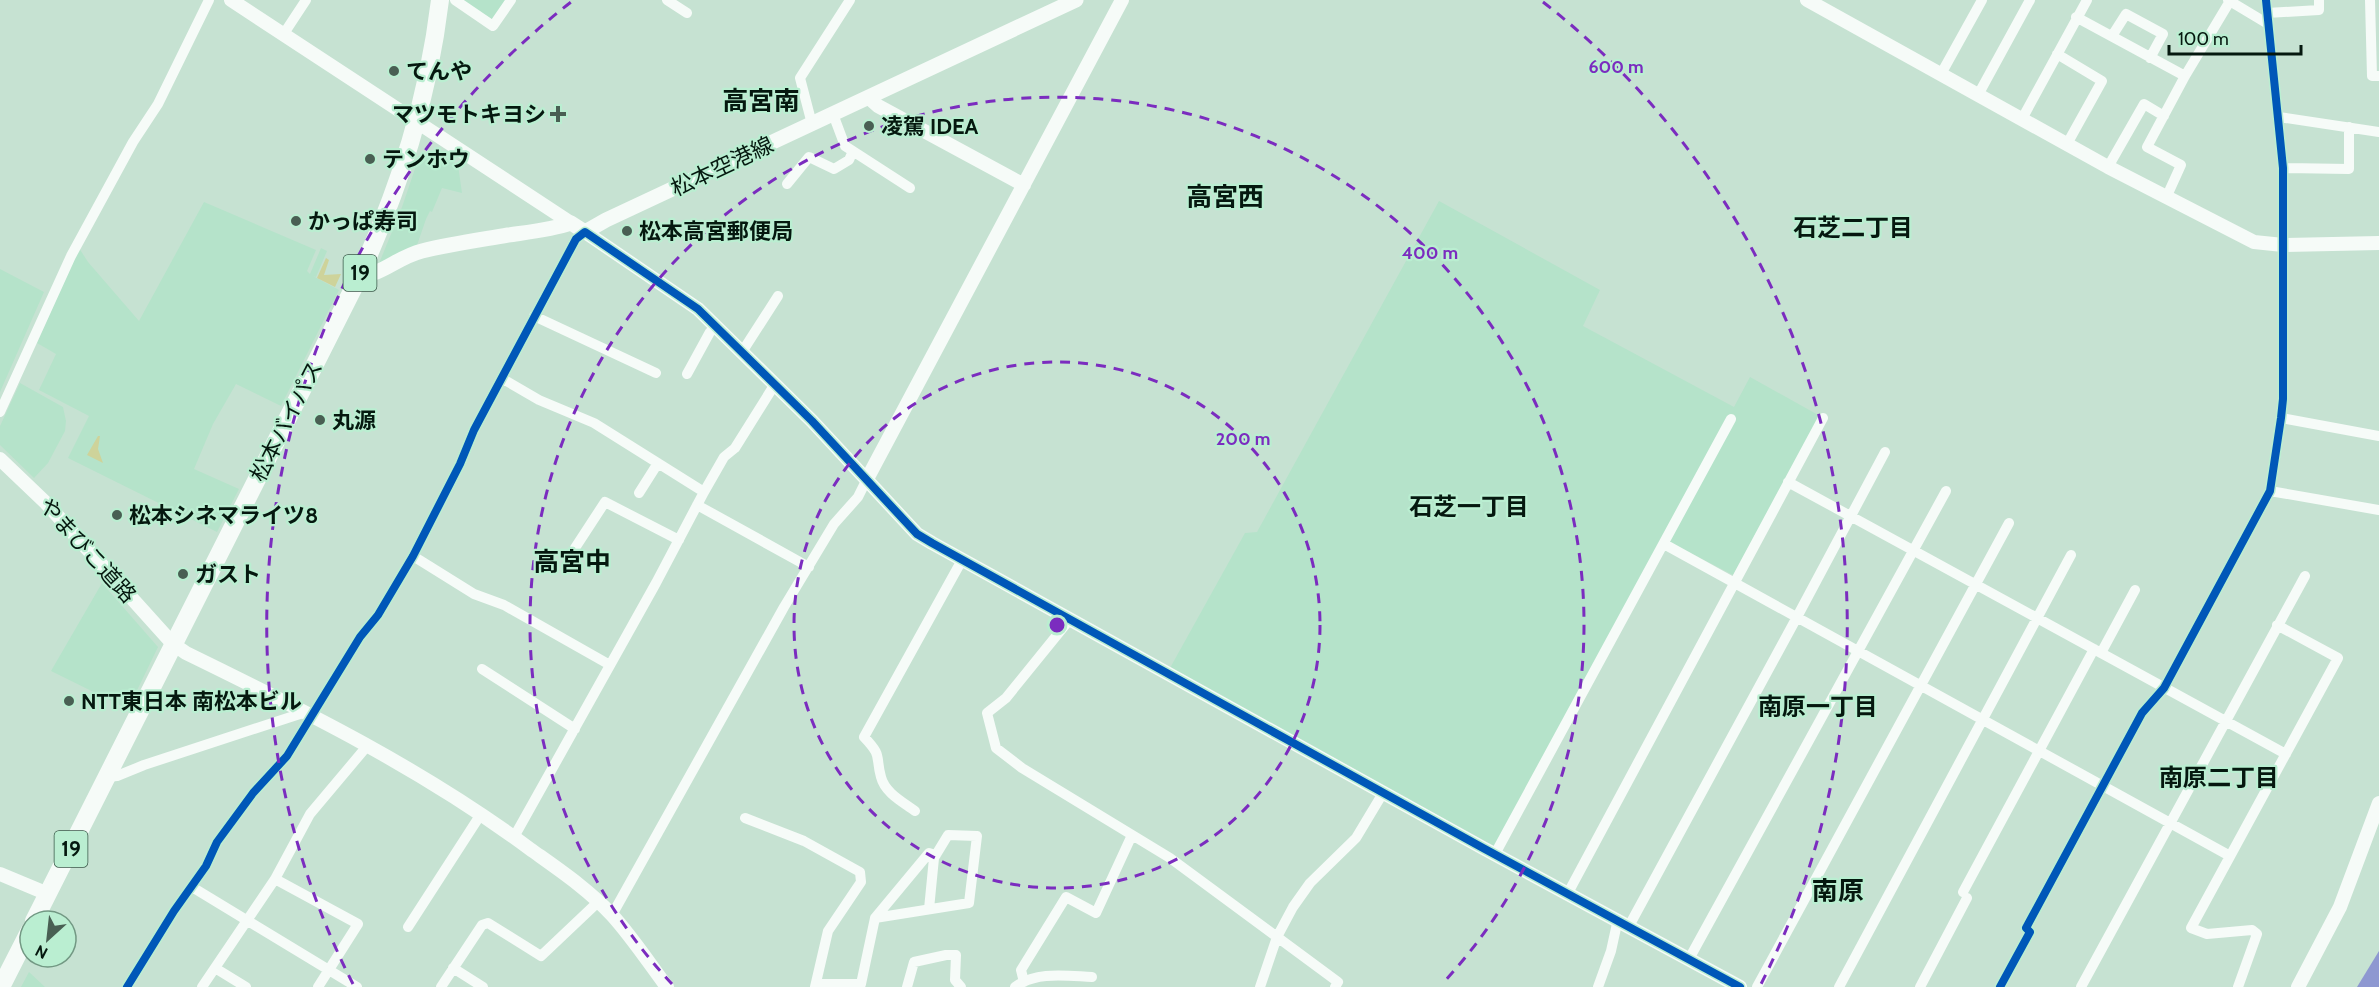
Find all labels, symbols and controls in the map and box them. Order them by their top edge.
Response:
scale bar [2169,18,2301,56]
text: 100 m [2178,28,2229,50]
text: 600 m [1588,56,1644,78]
place label: てんや [406,58,472,85]
marker: てんや [387,64,401,78]
district label: 高宮南 [722,85,800,117]
place label: マツモトキヨシ [392,101,546,128]
marker: マツモトキヨシ [551,107,565,121]
place label: 凌駕 IDEA [881,113,978,140]
marker: 凌駕 IDEA [862,119,876,133]
street label: 松本空港線 [667,131,778,202]
place label: テンホウ [382,146,470,173]
marker: テンホウ [363,152,377,166]
district label: 高宮西 [1186,181,1264,213]
place label: かっぱ寿司 [308,208,418,235]
district label: 石芝二丁目 [1793,213,1913,242]
marker: かっぱ寿司 [289,214,303,228]
place label: 松本高宮郵便局 [639,218,793,245]
marker: 松本高宮郵便局 [620,224,634,238]
text: 400 m [1402,242,1458,264]
road number: 19 [344,255,376,291]
street label: 松本バイパス [245,356,328,486]
place label: 丸源 [332,407,376,434]
marker: 丸源 [313,413,327,427]
text: 200 m [1216,428,1270,450]
street label: やまびこ道路 [33,492,142,608]
district label: 石芝一丁目 [1409,492,1529,521]
place label: 松本シネマライツ8 [129,502,318,529]
marker: 松本シネマライツ8 [110,508,124,522]
district label: 高宮中 [533,546,611,578]
place label: ガスト [195,561,261,588]
marker: ガスト [176,567,190,581]
centre of rings [1047,615,1067,635]
place label: NTT東日本 南松本ビル [81,688,302,715]
district label: 南原一丁目 [1758,692,1878,721]
marker: NTT東日本 南松本ビル [62,694,76,708]
district label: 南原二丁目 [2159,763,2279,792]
road number: 19 [54,831,88,867]
district label: 南原 [1812,875,1864,907]
north arrow [18,909,78,969]
text: N [32,941,51,963]

